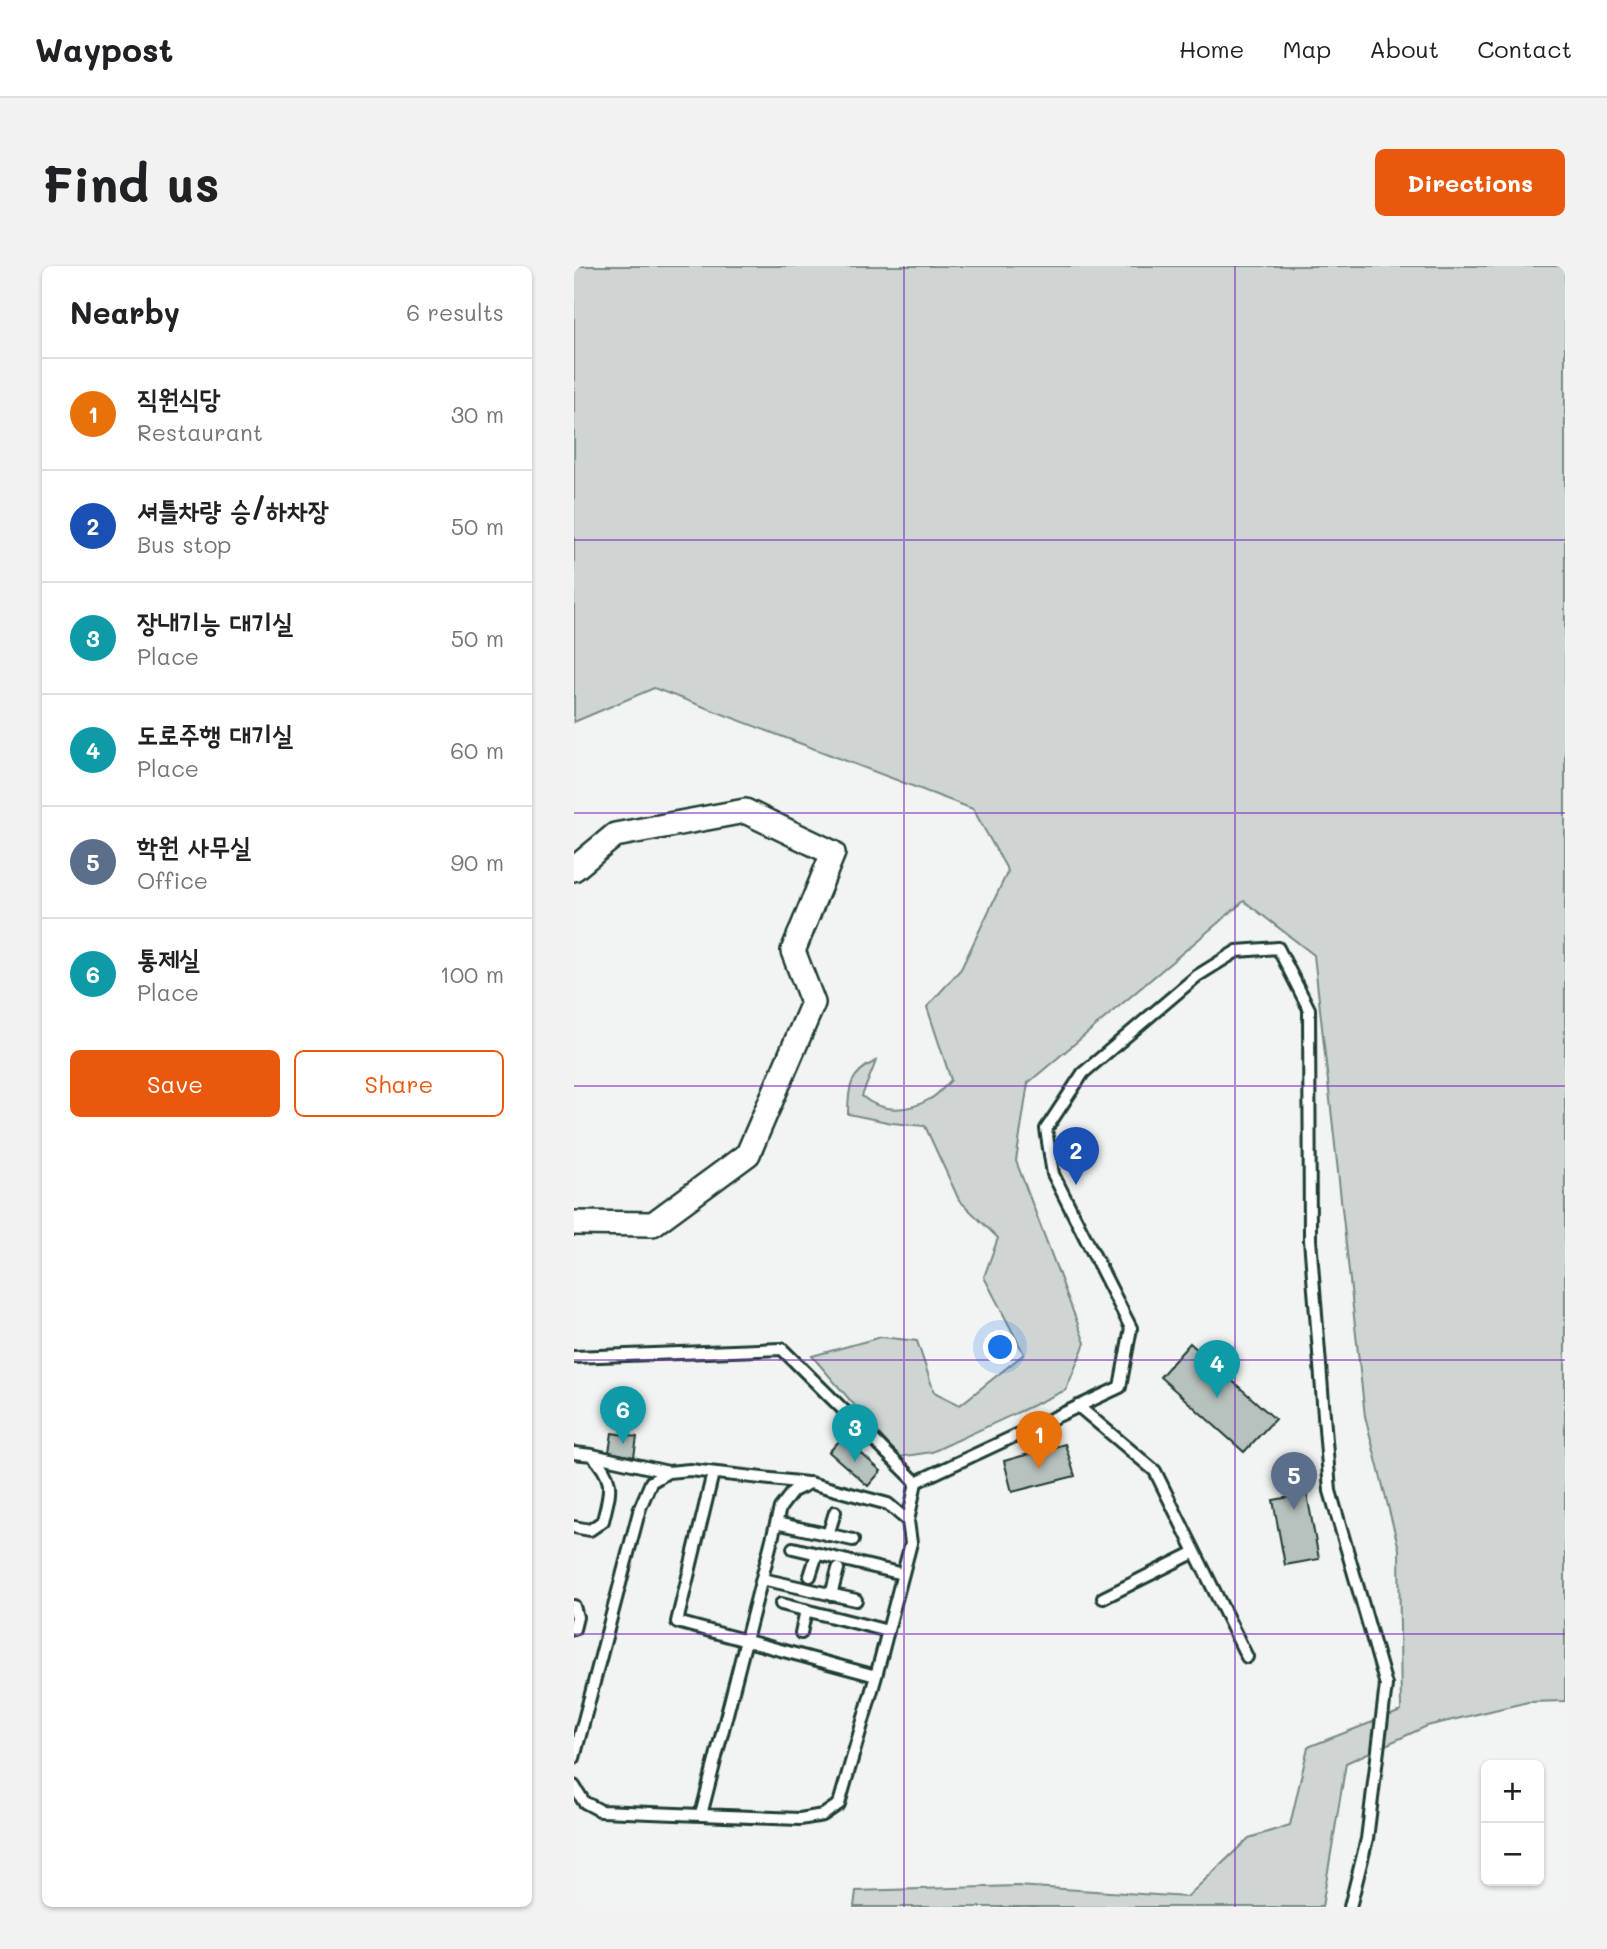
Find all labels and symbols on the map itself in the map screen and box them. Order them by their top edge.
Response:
pin: 2 [1053,1127,1099,1185]
your location [983,1330,1017,1364]
pin: 4 [1194,1340,1240,1398]
pin: 6 [600,1386,646,1444]
pin: 3 [832,1404,878,1462]
pin: 1 [1016,1411,1062,1469]
pin: 5 [1271,1452,1317,1510]

